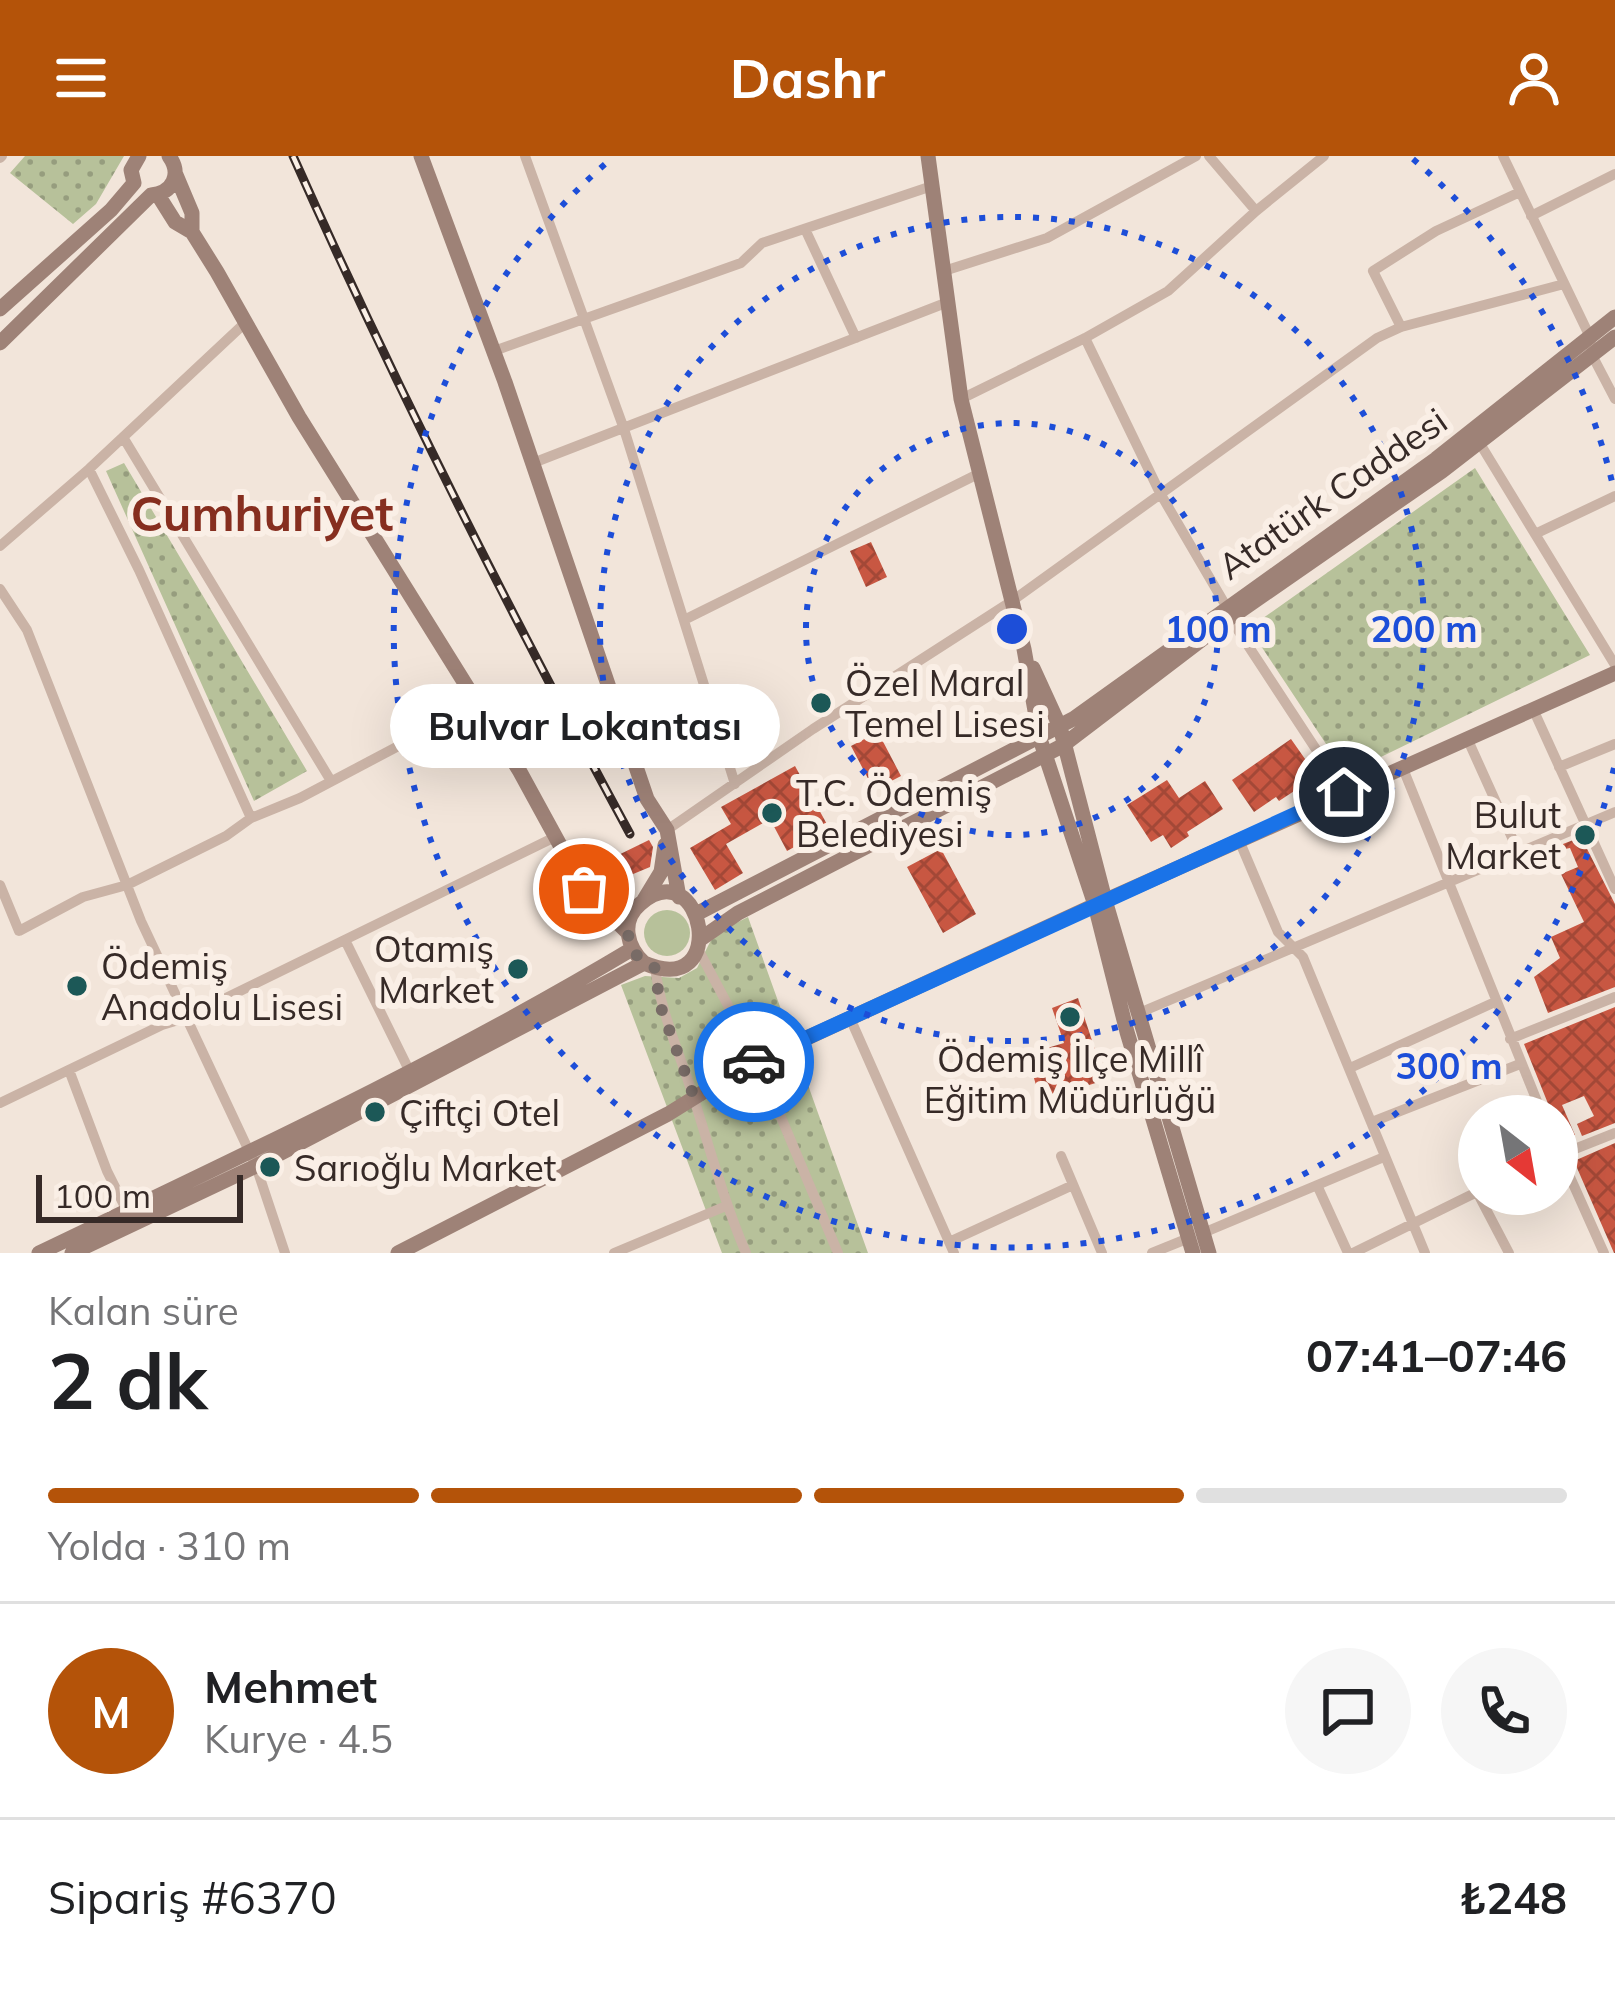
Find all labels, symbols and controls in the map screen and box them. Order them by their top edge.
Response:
text: Dashr [730,44,885,112]
icon: menu [48,45,114,111]
icon: person [1501,45,1567,111]
street label: Atatürk Caddesi [1209,397,1455,589]
district label: Cumhuriyet [131,483,393,543]
text: 100 m [1164,606,1272,651]
text: 200 m [1370,606,1478,651]
centre of rings [991,608,1033,650]
place label: Özel Maral Temel Lisesi [845,660,1045,746]
callout: Bulvar Lokantası [389,685,779,769]
marker: Özel Maral Temel Lisesi [808,690,834,716]
text: Bulvar Lokantası [428,701,742,750]
pin [1293,741,1395,843]
icon: home [1311,759,1377,825]
place label: T.C. Ödemiş Belediyesi [796,770,992,856]
place label: Bulut Market [1445,792,1561,878]
marker: T.C. Ödemiş Belediyesi [759,800,785,826]
marker: Bulut Market [1572,822,1598,848]
pin [533,838,635,940]
icon: bag [551,856,617,922]
place label: Otamış Market [374,926,494,1012]
place label: Ödemiş Anadolu Lisesi [101,943,343,1029]
marker: Otamış Market [505,956,531,982]
marker: Ödemiş Anadolu Lisesi [64,973,90,999]
courier [694,1002,814,1122]
marker: Ödemiş İlçe Millî Eğitim Müdürlüğü [1057,1004,1083,1030]
icon: car [721,1029,787,1095]
place label: Ödemiş İlçe Millî Eğitim Müdürlüğü [924,1036,1216,1122]
text: 300 m [1395,1043,1503,1088]
place label: Çiftçi Otel [399,1090,560,1135]
north arrow [1458,1095,1578,1215]
map controls [1458,1095,1578,1215]
marker: Çiftçi Otel [362,1099,388,1125]
place label: Sarıoğlu Market [294,1145,556,1190]
marker: Sarıoğlu Market [257,1154,283,1180]
scale bar [36,1169,243,1222]
text: 100 m [54,1175,151,1216]
text: Kalan süre [48,1286,239,1335]
text: 07:41–07:46 [1306,1327,1567,1383]
text: 2 dk [48,1331,208,1429]
text: Yolda · 310 m [48,1521,291,1570]
button: chat [1285,1648,1411,1774]
button: phone [1441,1648,1567,1774]
text: Mehmet [204,1658,377,1714]
text: M [91,1683,131,1739]
text: Kurye · 4.5 [204,1714,393,1763]
text: Sipariş #6370 [48,1869,337,1925]
text: ₺248 [1459,1869,1567,1925]

